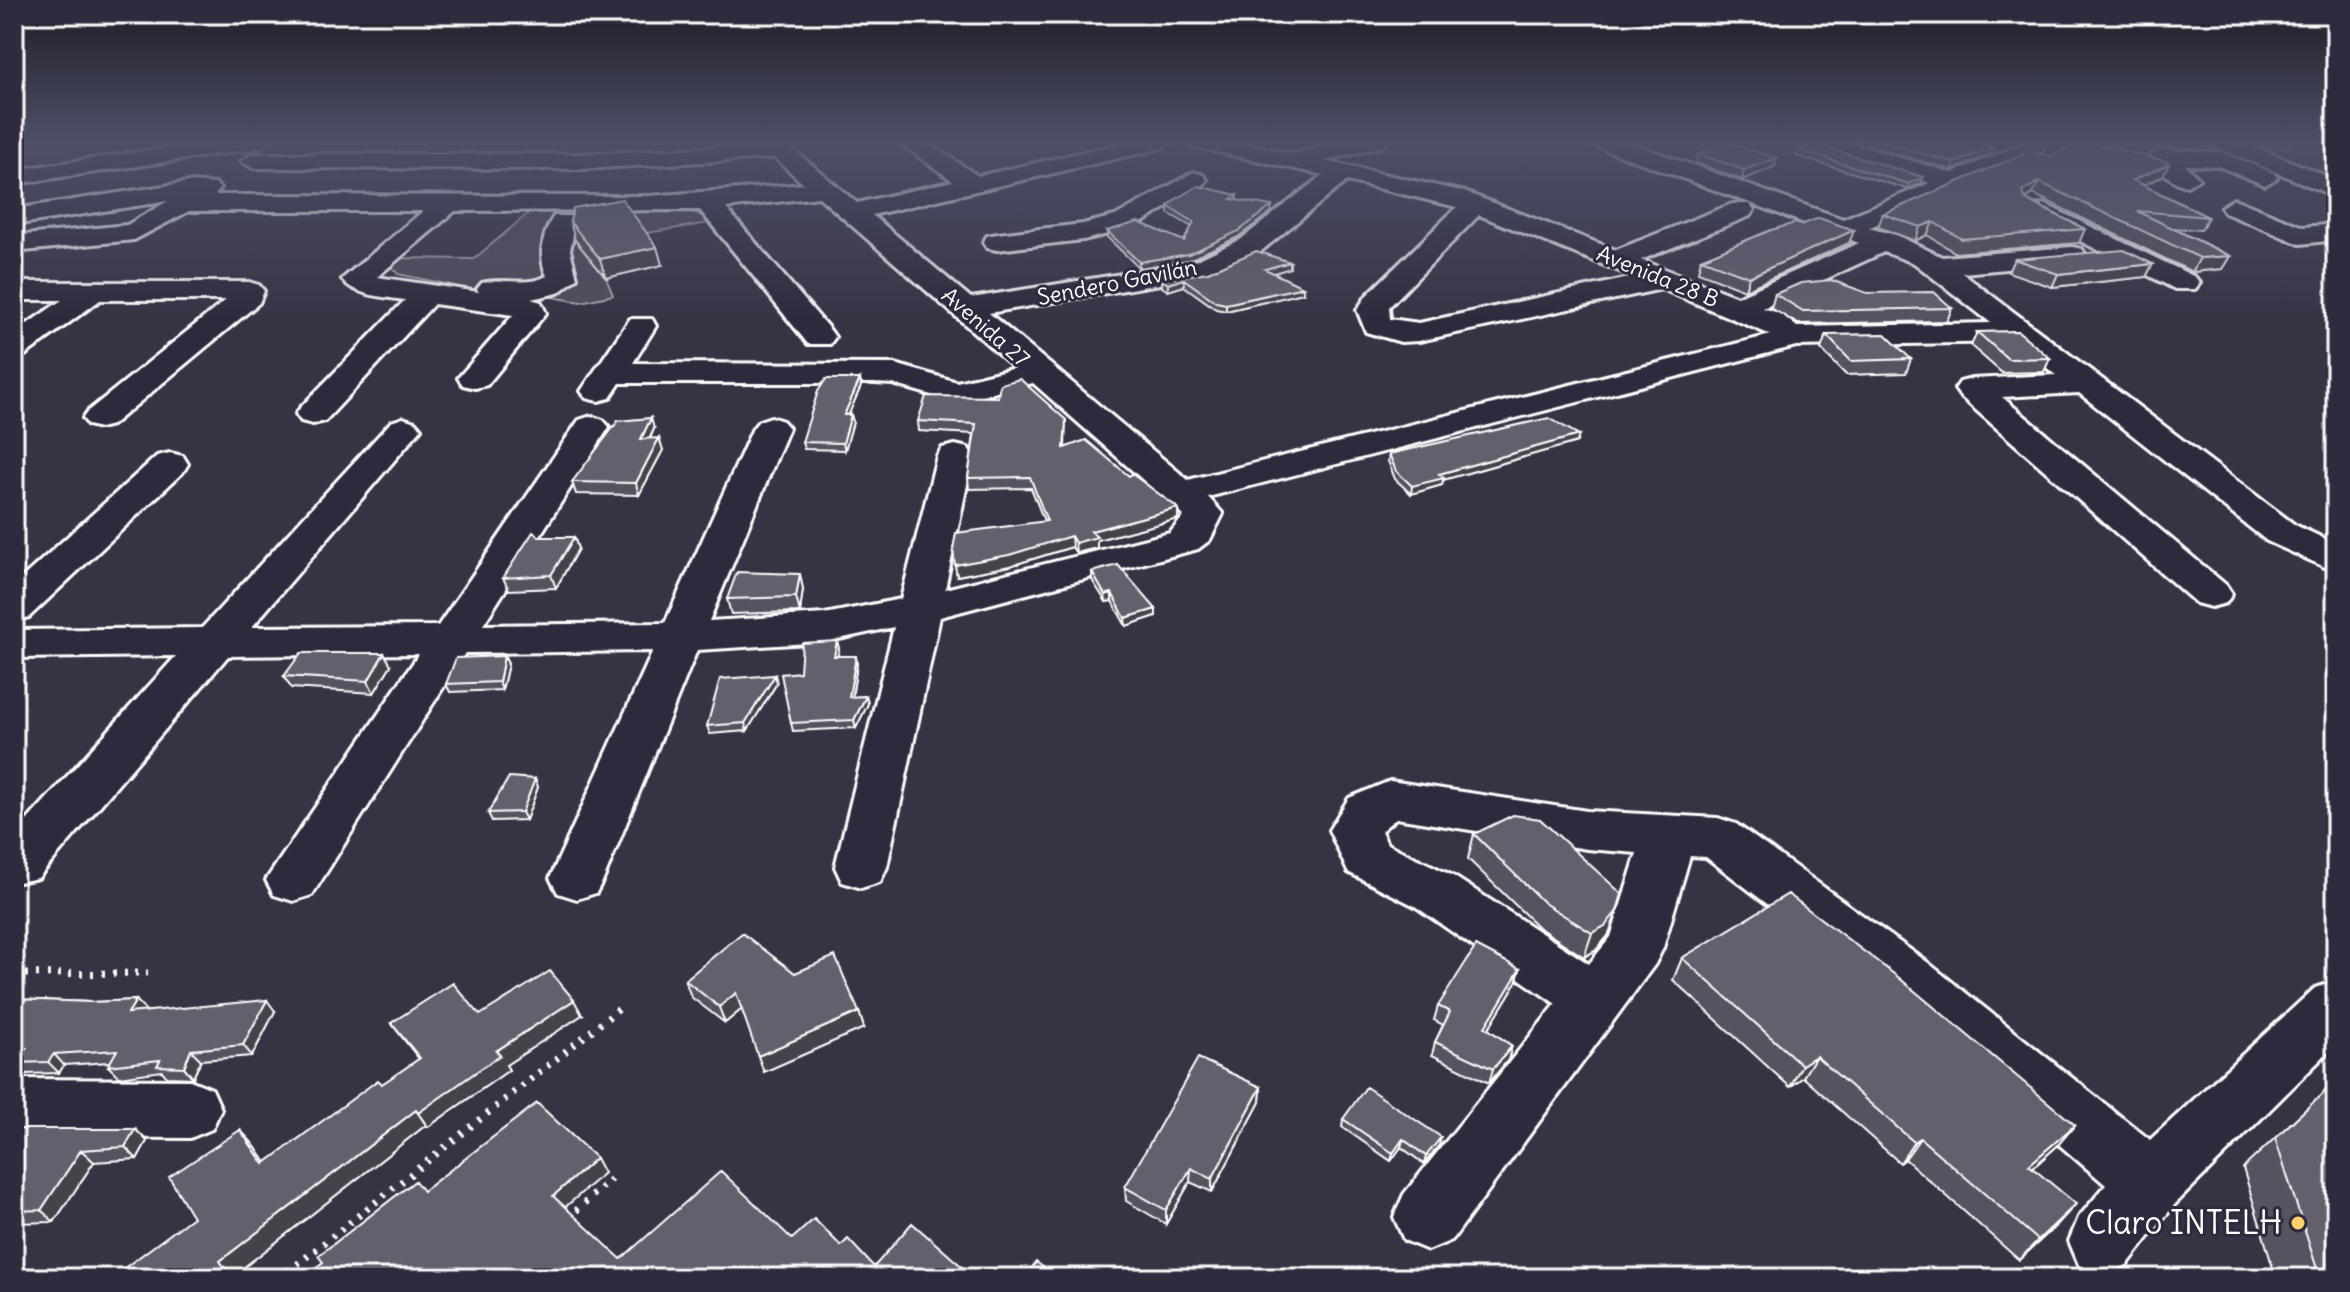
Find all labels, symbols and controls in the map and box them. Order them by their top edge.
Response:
street label: Avenida 28 B [1593,239,1723,313]
street label: Sendero Gavilán [1035,253,1199,311]
street label: Avenida 27 [936,281,1036,373]
place label: Claro INTELH [2085,1202,2282,1243]
marker: Claro INTELH [2289,1214,2307,1232]

